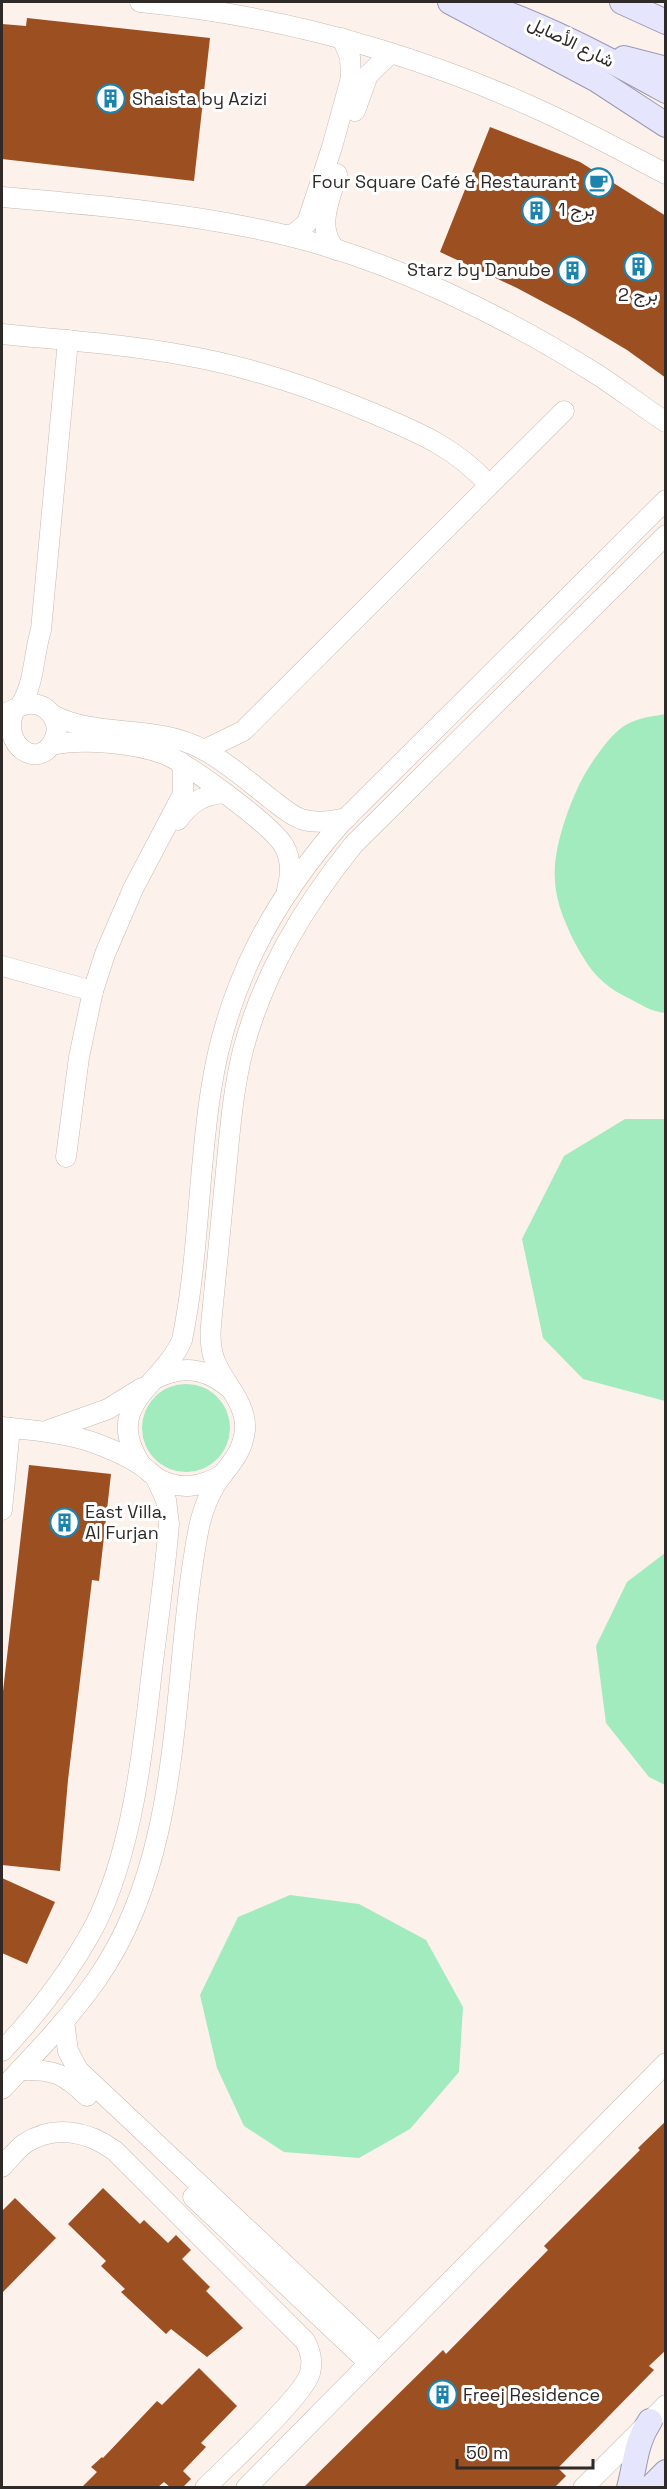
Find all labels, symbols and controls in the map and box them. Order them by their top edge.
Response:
street label: شارع الأصايل [524,11,618,73]
building icon: Shaista by Azizi [95,83,127,115]
place label: Shaista by Azizi [132,87,267,110]
cafe icon: Four Square Café & Restaurant [582,166,614,198]
place label: Four Square Café & Restaurant [312,170,577,193]
building icon: برج 1 [521,194,553,226]
place label: برج 1 [558,198,594,222]
building icon: برج 2 [622,250,654,282]
building icon: Starz by Danube [556,254,588,286]
place label: Starz by Danube [407,258,551,281]
place label: برج 2 [618,283,658,307]
place label: East Villa, Al Furjan [85,1500,167,1544]
building icon: East Villa, Al Furjan [48,1506,80,1538]
building icon: Freej Residence [426,2379,458,2411]
place label: Freej Residence [463,2383,600,2406]
scale bar [457,2432,594,2470]
text: 50 m [466,2441,508,2464]

